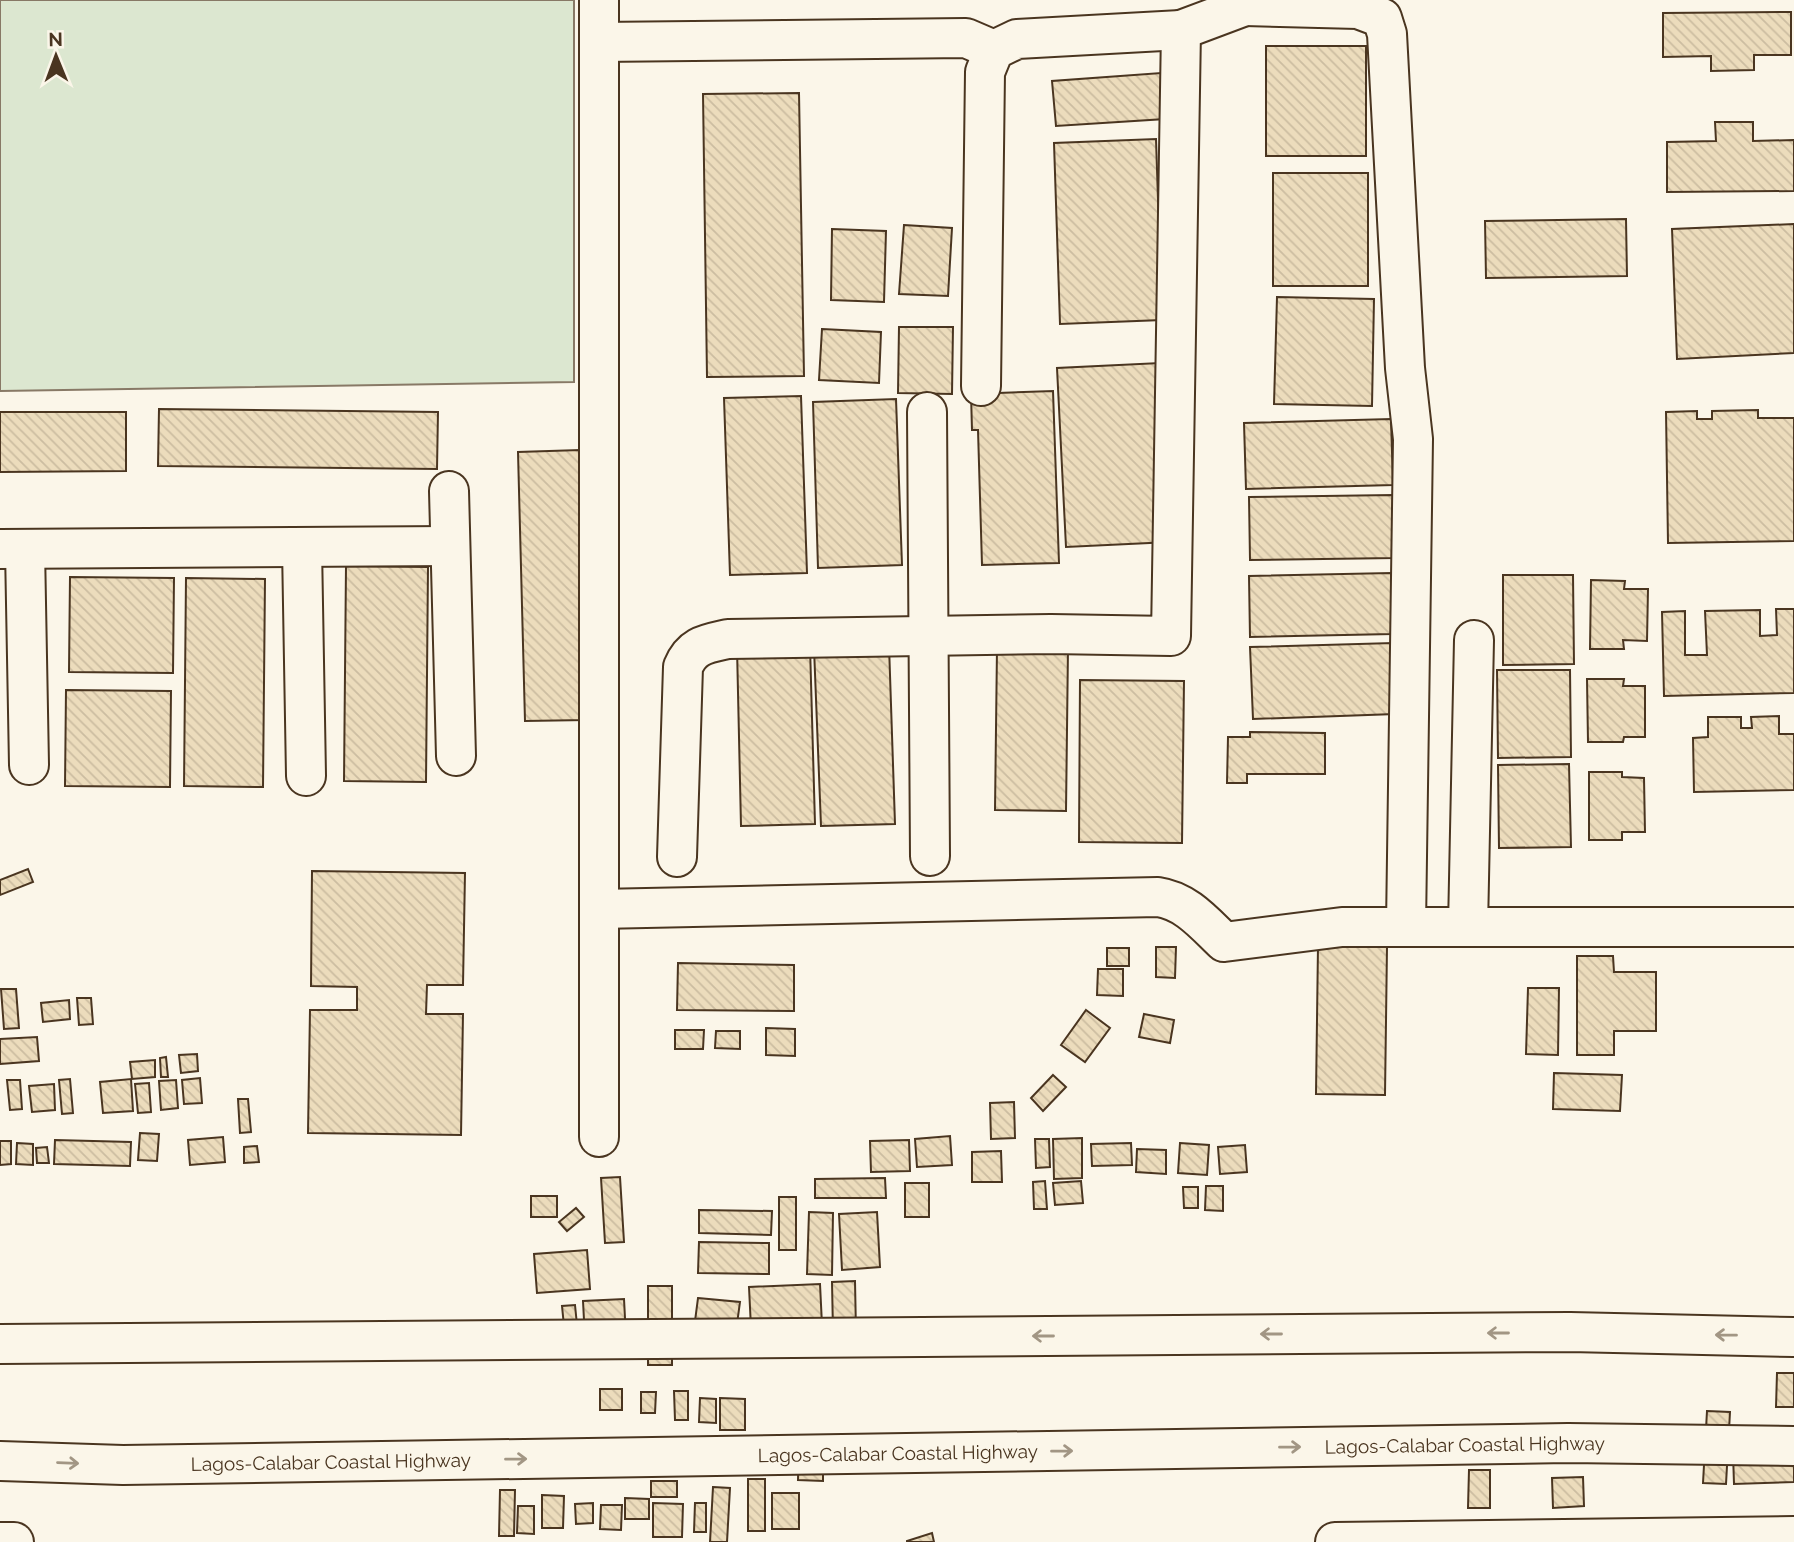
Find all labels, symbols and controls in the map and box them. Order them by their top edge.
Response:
north arrow [21,21,91,91]
text: N [48,28,63,50]
one-way arrow [1487,1326,1510,1340]
one-way arrow [1260,1327,1283,1341]
one-way arrow [1715,1328,1738,1342]
one-way arrow [1032,1329,1055,1343]
street label: Lagos-Calabar Coastal Highway [1324,1432,1605,1458]
street label: Lagos-Calabar Coastal Highway [758,1440,1038,1466]
one-way arrow [1278,1440,1301,1454]
one-way arrow [1050,1444,1073,1457]
street label: Lagos-Calabar Coastal Highway [191,1449,471,1475]
one-way arrow [504,1452,527,1466]
one-way arrow [56,1456,79,1470]

